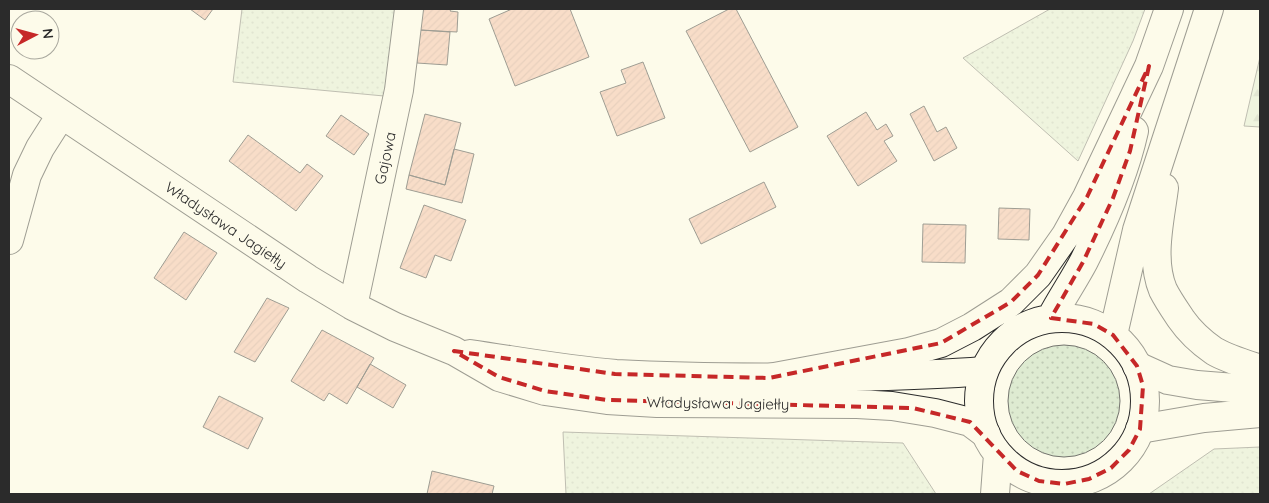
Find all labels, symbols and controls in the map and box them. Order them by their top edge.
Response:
north arrow [10,10,60,60]
text: N [38,28,57,40]
street label: Gajowa [370,130,400,186]
street label: Władysława Jagiełły [162,177,290,273]
street label: Władysława Jagiełły [646,392,790,414]

